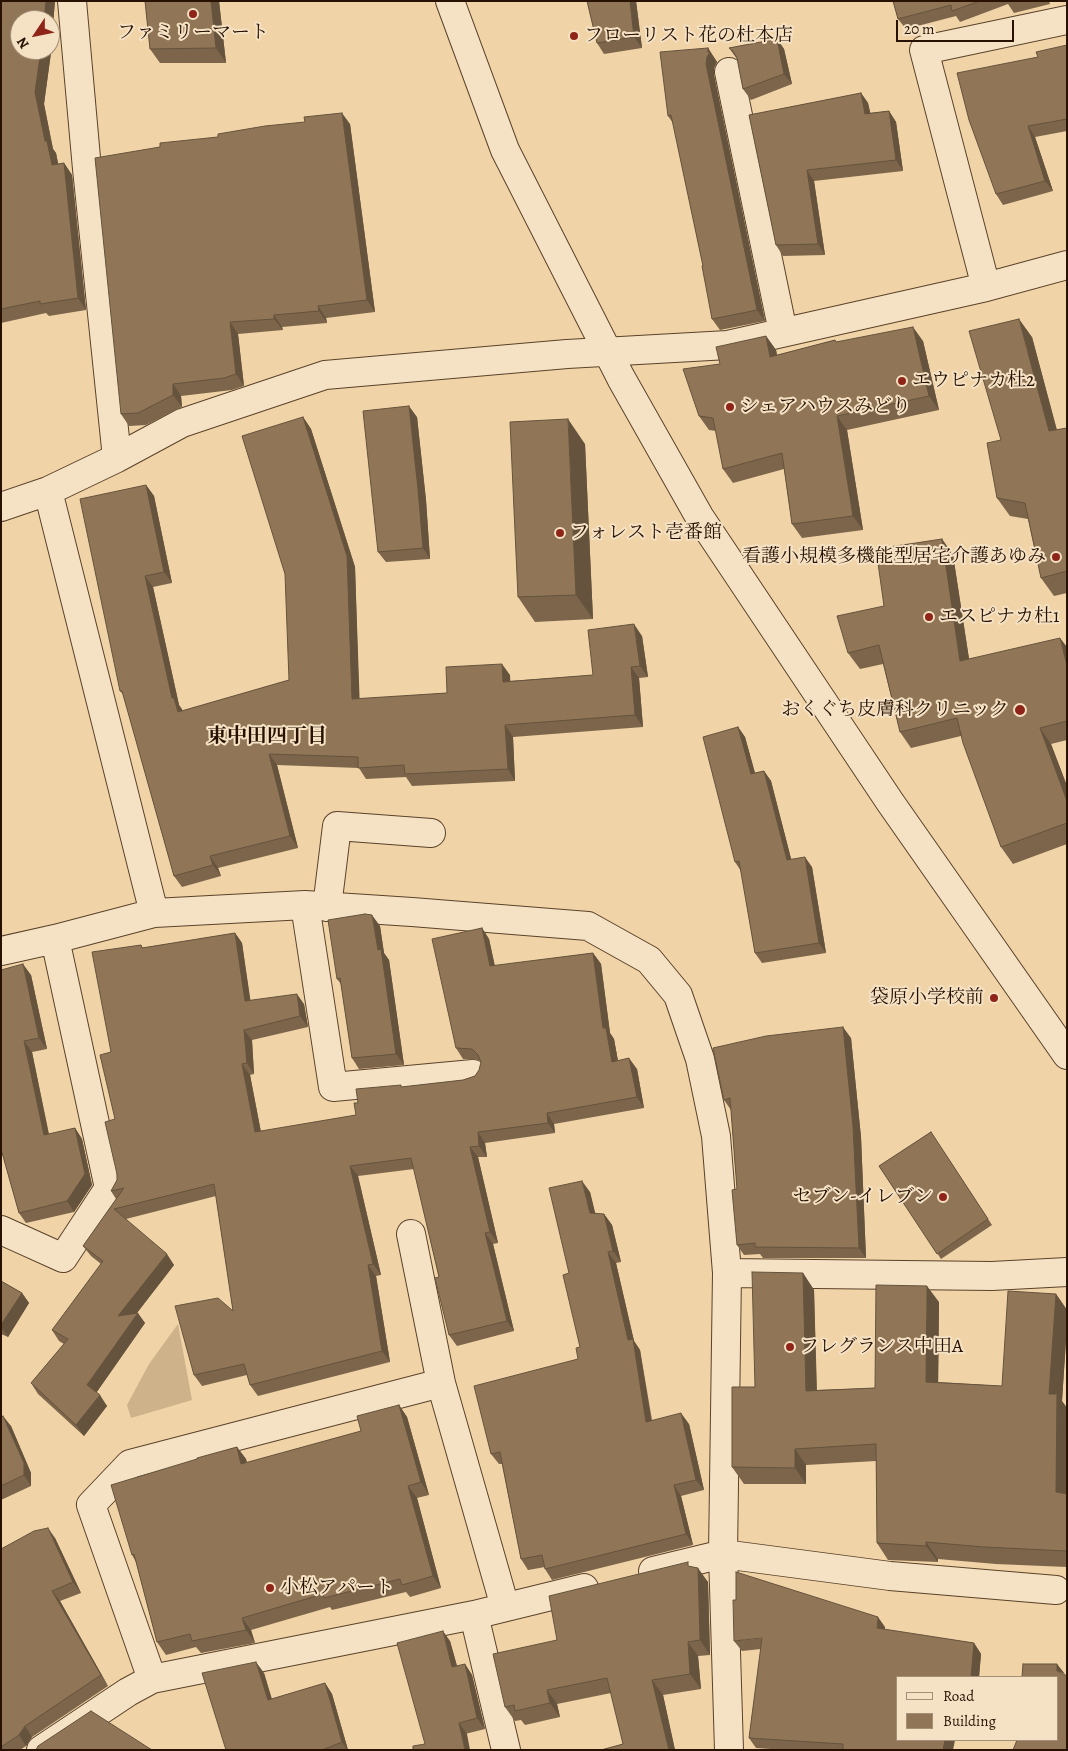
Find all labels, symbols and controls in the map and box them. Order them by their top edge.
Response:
marker: ファミリーマート [187,8,199,20]
north arrow [10,10,60,60]
scale bar [898,10,1016,42]
text: 20 m [904,19,935,39]
place label: ファミリーマート [117,22,269,44]
place label: フローリスト花の杜本店 [584,25,793,47]
marker: フローリスト花の杜本店 [568,30,580,42]
text: N [12,34,34,53]
place label: エウピナカ杜2 [912,370,1035,392]
marker: エウピナカ杜2 [896,375,908,387]
place label: シェアハウスみどり [740,396,911,418]
marker: シェアハウスみどり [724,401,736,413]
place label: フォレスト壱番館 [570,522,722,544]
marker: フォレスト壱番館 [554,527,566,539]
place label: 看護小規模多機能型居宅介護あゆみ [742,546,1046,568]
marker: 看護小規模多機能型居宅介護あゆみ [1050,551,1062,563]
place label: エスピナカ杜1 [939,606,1059,628]
marker: エスピナカ杜1 [923,611,935,623]
place label: おくぐち皮膚科クリニック [781,699,1009,721]
marker: おくぐち皮膚科クリニック [1013,703,1027,717]
district label: 東中田四丁目 [207,725,327,749]
place label: 袋原小学校前 [870,987,984,1009]
marker: 袋原小学校前 [988,992,1000,1004]
place label: セブン-イレブン [793,1186,933,1208]
marker: セブン-イレブン [937,1191,949,1203]
place label: フレグランス中田A [800,1336,963,1358]
marker: フレグランス中田A [784,1341,796,1353]
place label: 小松アパート [280,1577,394,1599]
marker: 小松アパート [264,1582,276,1594]
legend [896,1676,1058,1741]
text: Road [943,1686,974,1706]
text: Building [943,1711,996,1731]

